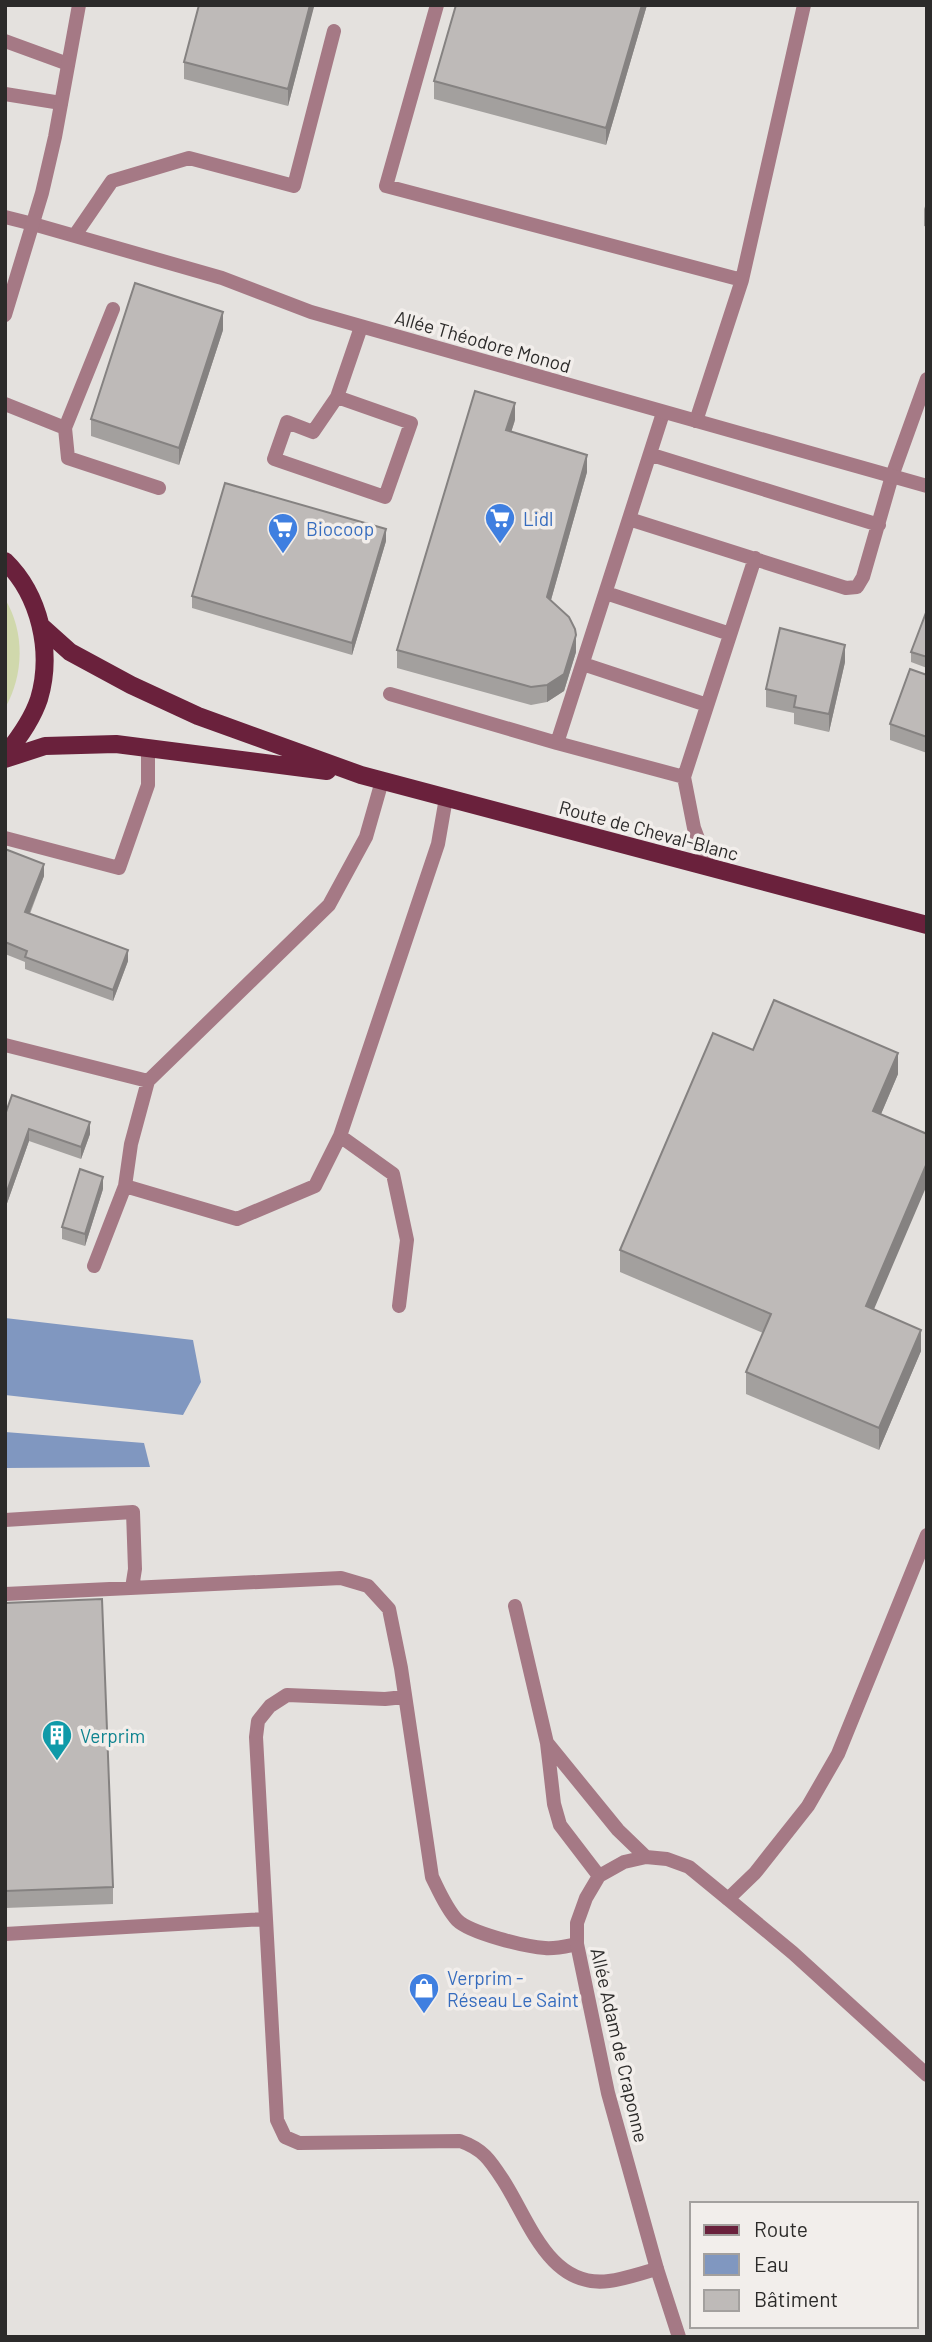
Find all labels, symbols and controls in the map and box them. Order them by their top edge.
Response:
street label: Allée Théodore Monod [392,305,574,377]
supermarket icon: Lidl [483,501,517,545]
place label: Lidl [523,507,553,530]
supermarket icon: Biocoop [266,511,300,555]
place label: Biocoop [306,517,374,540]
street label: Route de Cheval-Blanc [557,795,741,865]
building icon: Verprim [40,1718,74,1762]
place label: Verprim [80,1724,145,1747]
street label: Allée Adam de Craponne [586,1946,654,2144]
place label: Verprim - Réseau Le Saint [447,1966,579,2011]
shop icon: Verprim - Réseau Le Saint [407,1971,441,2015]
legend [690,2202,918,2328]
text: Route [754,2216,808,2241]
text: Eau [754,2251,789,2276]
text: Bâtiment [754,2286,838,2311]

